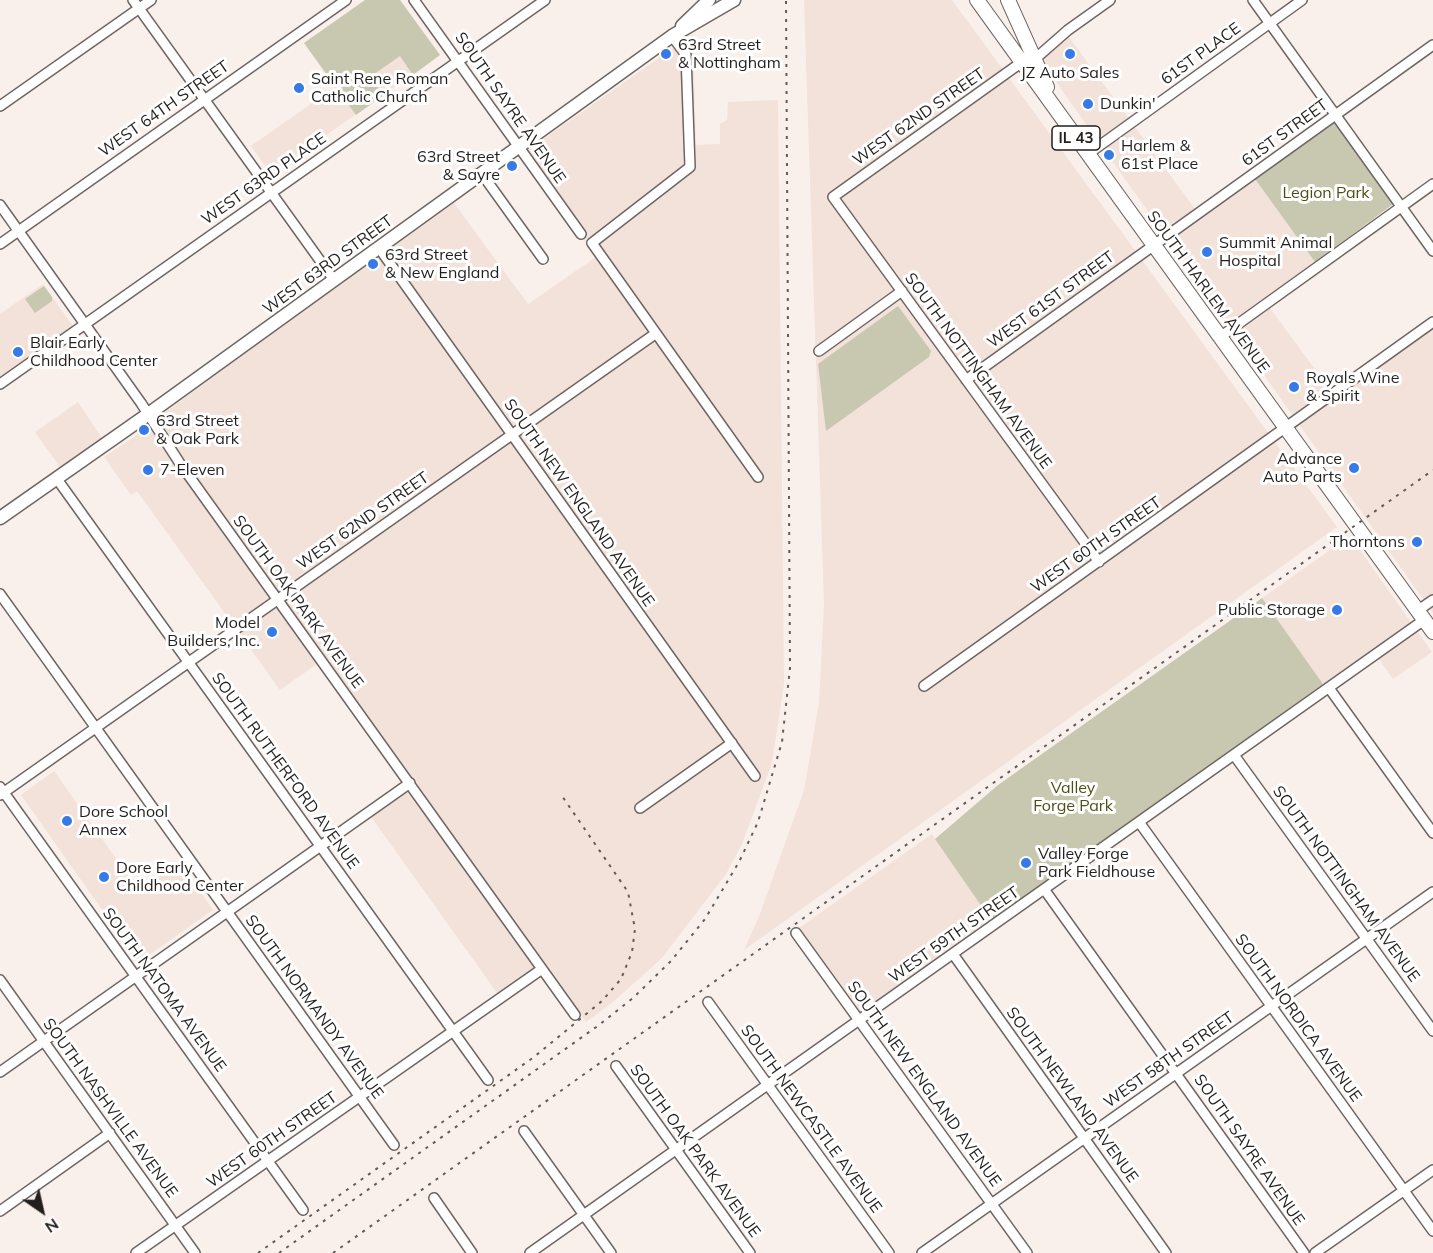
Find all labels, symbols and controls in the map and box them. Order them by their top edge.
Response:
street label: 61ST PLACE [1158,19,1244,89]
street label: SOUTH SAYRE AVENUE [451,29,569,187]
place label: 63rd Street & Nottingham [678,35,781,73]
marker: 63rd Street & Nottingham [659,47,673,61]
marker: JZ Auto Sales [1063,47,1077,61]
street label: WEST 64TH STREET [95,57,233,161]
place label: JZ Auto Sales [1021,63,1119,83]
street label: WEST 62ND STREET [849,64,989,170]
place label: Saint Rene Roman Catholic Church [311,69,448,107]
marker: Saint Rene Roman Catholic Church [292,81,306,95]
place label: Dunkin' [1100,94,1156,114]
street label: 61ST STREET [1238,95,1332,171]
marker: Dunkin' [1081,97,1095,111]
road number: IL 43 [1052,126,1100,150]
street label: WEST 63RD PLACE [198,129,330,229]
place label: Harlem & 61st Place [1121,136,1198,174]
place label: 63rd Street & Sayre [417,147,500,185]
marker: Harlem & 61st Place [1102,148,1116,162]
marker: 63rd Street & Sayre [505,159,519,173]
park label: Legion Park [1282,183,1370,203]
street label: SOUTH HARLEM AVENUE [1143,207,1273,377]
street label: WEST 63RD STREET [259,211,397,319]
place label: Summit Animal Hospital [1219,233,1332,271]
place label: 63rd Street & New England [385,245,499,283]
marker: Summit Animal Hospital [1200,245,1214,259]
street label: WEST 61ST STREET [984,248,1118,352]
marker: 63rd Street & New England [366,257,380,271]
street label: SOUTH NOTTINGHAM AVENUE [900,269,1056,473]
place label: Blair Early Childhood Center [30,333,157,371]
marker: Blair Early Childhood Center [11,345,25,359]
place label: Royals Wine & Spirit [1306,368,1399,406]
marker: Royals Wine & Spirit [1287,380,1301,394]
street label: SOUTH NEW ENGLAND AVENUE [500,395,658,611]
place label: 63rd Street & Oak Park [156,411,239,449]
marker: 63rd Street & Oak Park [137,423,151,437]
place label: Advance Auto Parts [1263,449,1342,487]
place label: 7-Eleven [160,460,225,480]
marker: Advance Auto Parts [1347,461,1361,475]
marker: 7-Eleven [141,463,155,477]
street label: WEST 62ND STREET [293,468,433,574]
street label: WEST 60TH STREET [1027,493,1165,597]
street label: SOUTH OAK PARK AVENUE [229,512,367,692]
place label: Thorntons [1330,532,1405,552]
marker: Thorntons [1410,535,1424,549]
place label: Public Storage [1218,600,1325,620]
marker: Public Storage [1330,603,1344,617]
place label: Model Builders, Inc. [167,613,260,651]
marker: Model Builders, Inc. [265,625,279,639]
street label: SOUTH RUTHERFORD AVENUE [207,669,363,873]
park label: Valley Forge Park [1033,778,1113,816]
street label: SOUTH NOTTINGHAM AVENUE [1268,782,1424,986]
place label: Dore School Annex [79,802,168,840]
marker: Dore School Annex [60,814,74,828]
place label: Valley Forge Park Fieldhouse [1038,844,1155,882]
marker: Valley Forge Park Fieldhouse [1019,856,1033,870]
place label: Dore Early Childhood Center [116,858,243,896]
marker: Dore Early Childhood Center [97,870,111,884]
street label: WEST 59TH STREET [885,883,1023,987]
street label: SOUTH NATOMA AVENUE [98,904,230,1076]
street label: SOUTH NORMANDY AVENUE [241,911,387,1103]
street label: SOUTH NORDICA AVENUE [1231,930,1365,1106]
street label: SOUTH NEW ENGLAND AVENUE [843,978,1005,1190]
street label: SOUTH NEWLAND AVENUE [1002,1004,1142,1186]
street label: WEST 58TH STREET [1100,1008,1238,1112]
street label: SOUTH NASHVILLE AVENUE [39,1015,181,1201]
street label: SOUTH NEWCASTLE AVENUE [736,1021,886,1217]
street label: SOUTH OAK PARK AVENUE [626,1061,764,1241]
street label: SOUTH SAYRE AVENUE [1190,1071,1308,1229]
street label: WEST 60TH STREET [203,1088,341,1192]
north arrow [12,1181,72,1241]
text: N [41,1214,63,1238]

